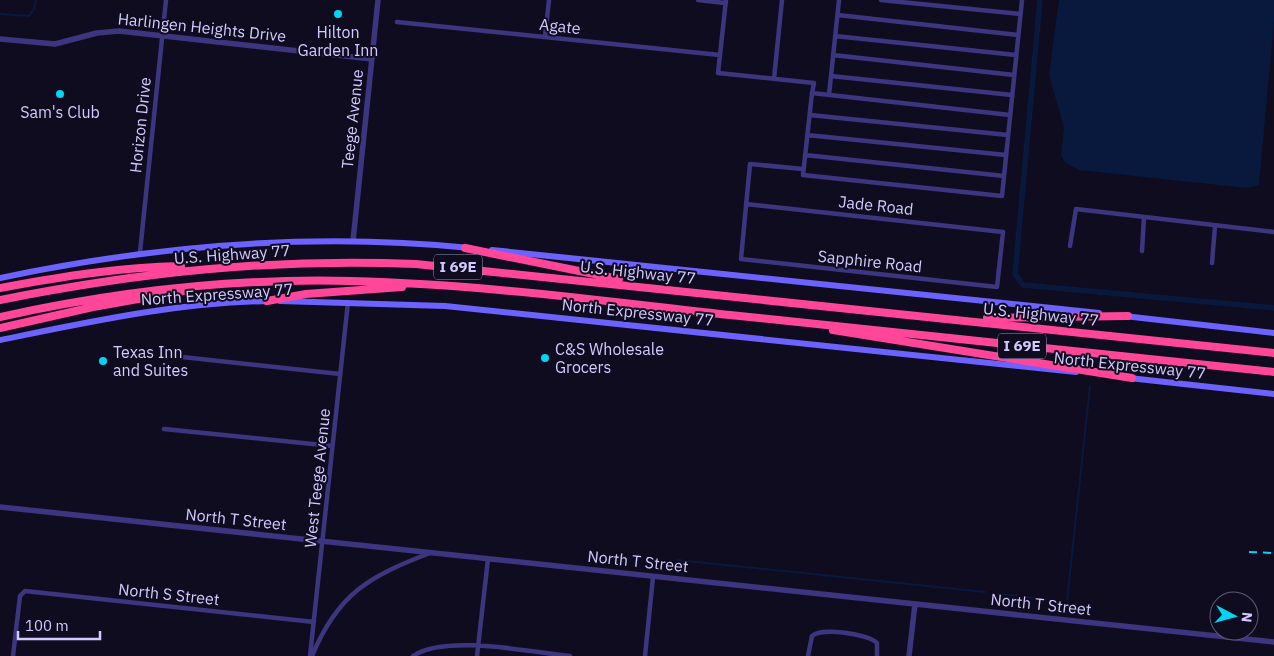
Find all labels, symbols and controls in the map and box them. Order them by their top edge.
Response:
street label: Harlingen Heights Drive [117,8,287,46]
marker: Hilton Garden Inn [332,8,344,20]
street label: Agate [538,14,582,38]
place label: Hilton Garden Inn [298,22,378,60]
street label: Teege Avenue [337,68,367,170]
street label: Horizon Drive [125,76,155,174]
marker: Sam's Club [54,88,66,100]
place label: Sam's Club [20,102,100,122]
street label: Jade Road [837,191,915,219]
street label: U.S. Highway 77 [173,240,291,268]
street label: Sapphire Road [817,246,923,276]
road number: I 69E [434,254,482,280]
street label: U.S. Highway 77 [579,256,697,288]
street label: North Expressway 77 [140,279,294,309]
street label: North Expressway 77 [561,294,715,330]
street label: U.S. Highway 77 [982,298,1100,330]
road number: I 69E [998,334,1046,358]
place label: C&S Wholesale Grocers [555,339,664,377]
place label: Texas Inn and Suites [113,342,188,380]
street label: North Expressway 77 [1053,347,1207,383]
marker: C&S Wholesale Grocers [539,352,551,364]
marker: Texas Inn and Suites [97,355,109,367]
street label: West Teege Avenue [300,407,334,549]
street label: North T Street [184,504,288,534]
street label: North T Street [586,546,690,576]
street label: North S Street [117,579,221,609]
street label: North T Street [989,589,1093,619]
north arrow [1209,591,1259,641]
scale bar [18,608,100,640]
text: N [1237,611,1256,623]
text: 100 m [25,616,69,635]

